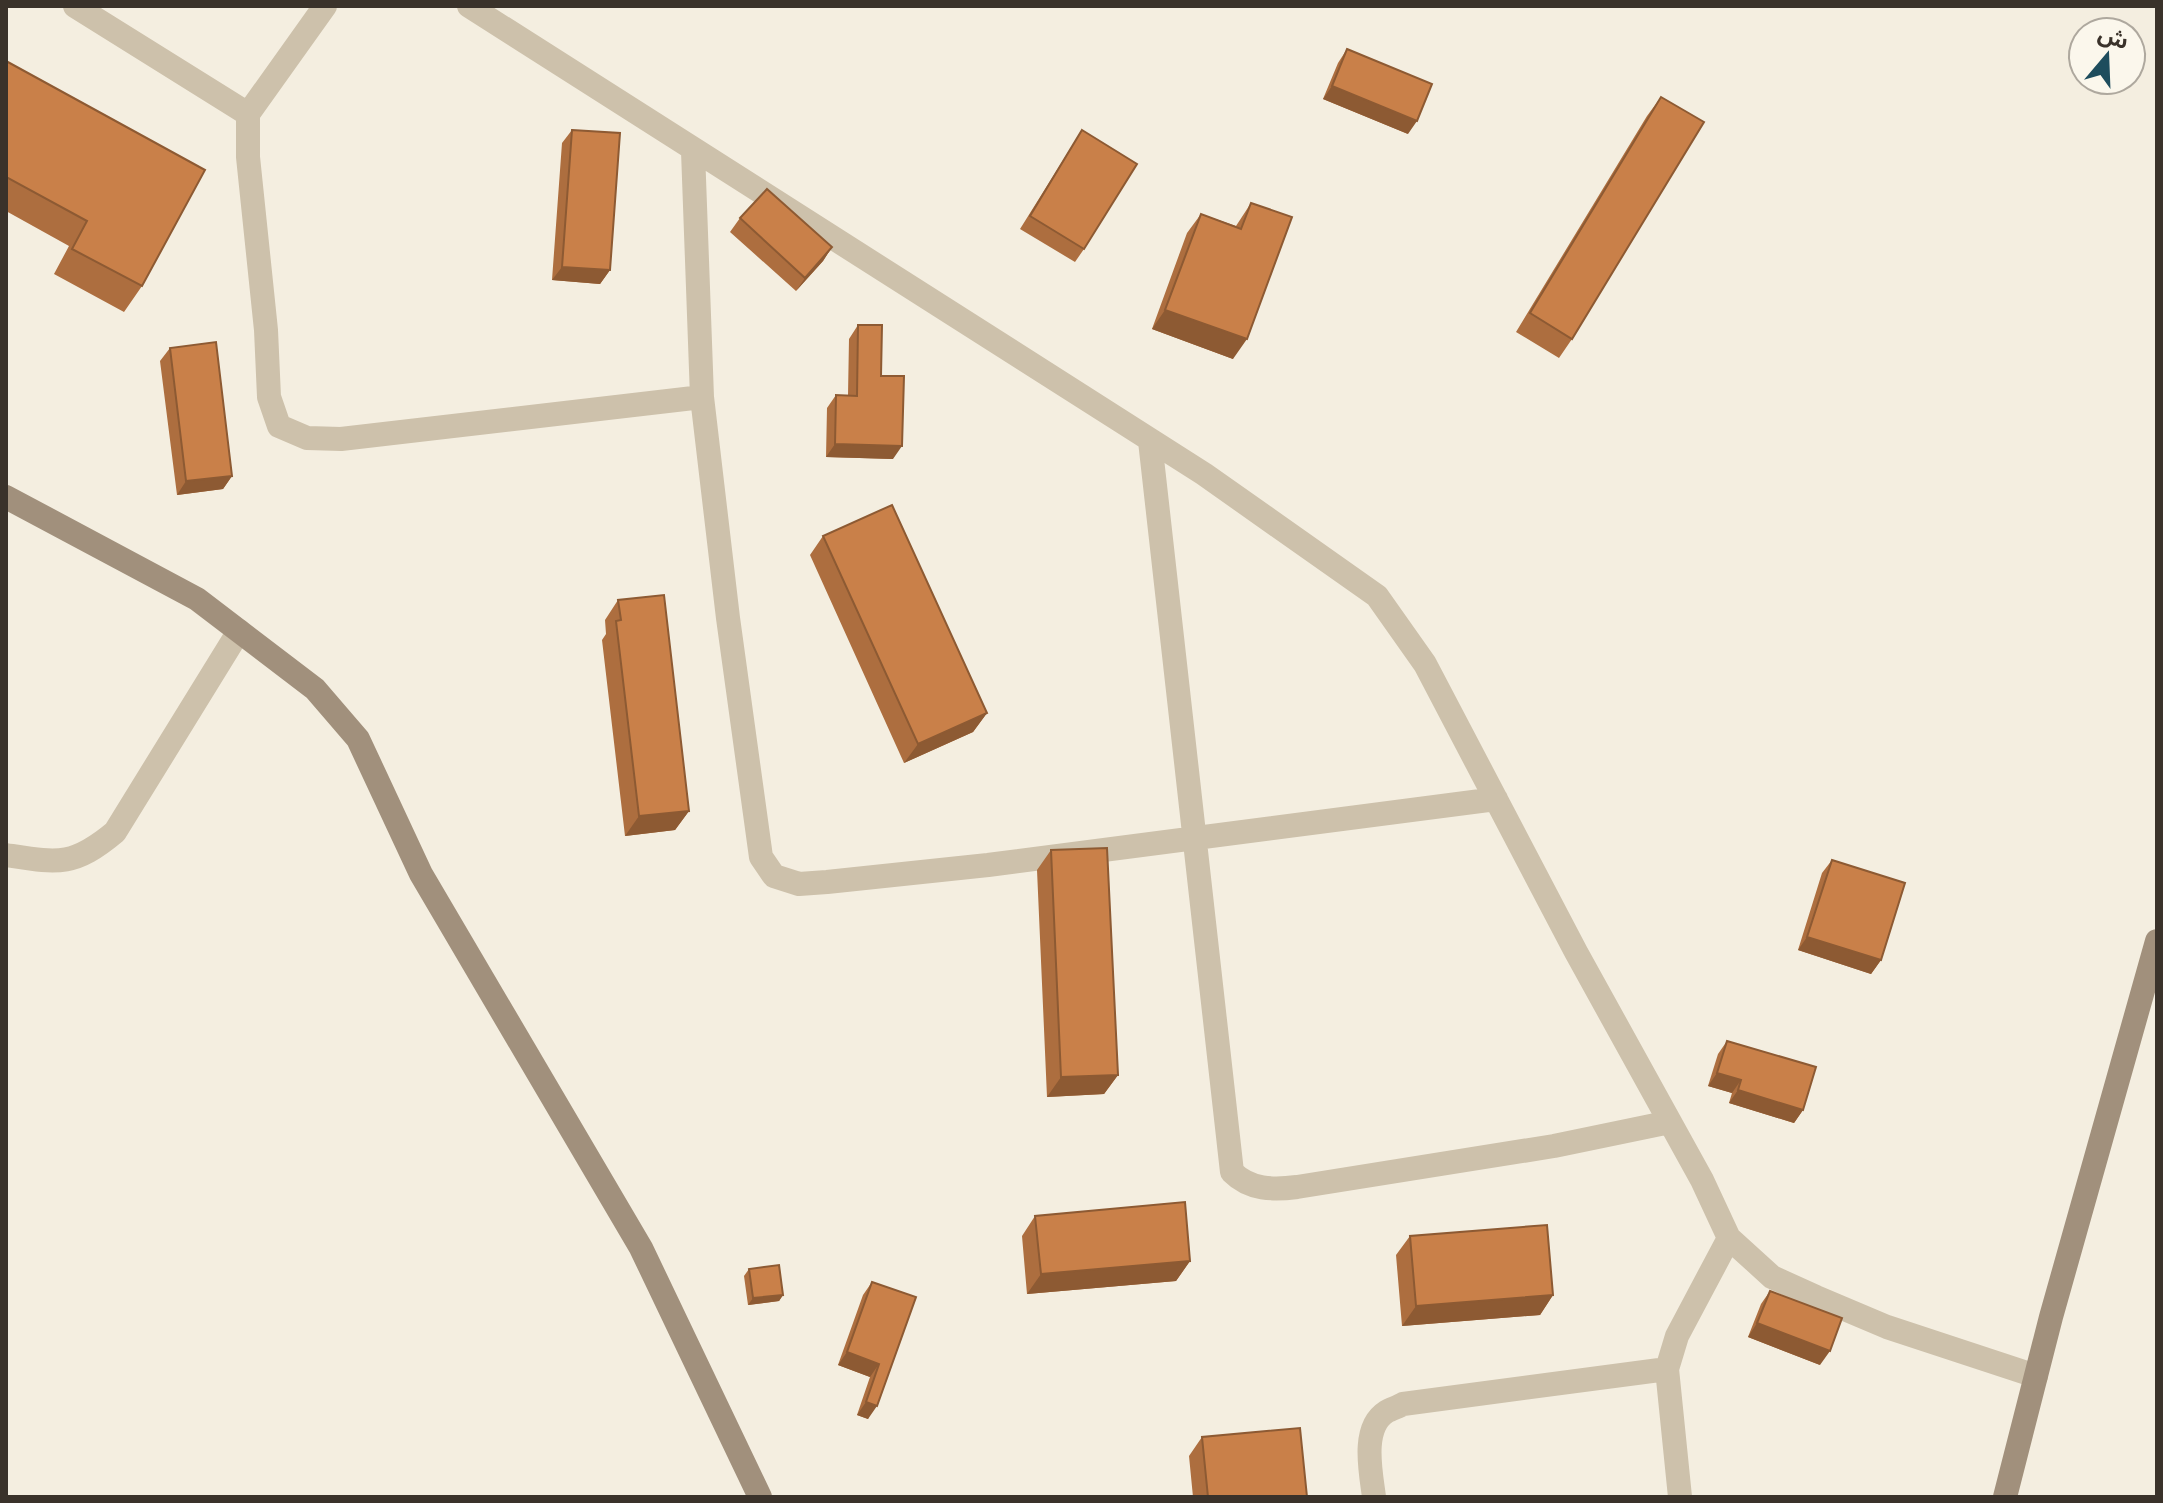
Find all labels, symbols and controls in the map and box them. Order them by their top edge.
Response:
north arrow [2067,16,2147,96]
text: ش [2095,21,2132,54]

